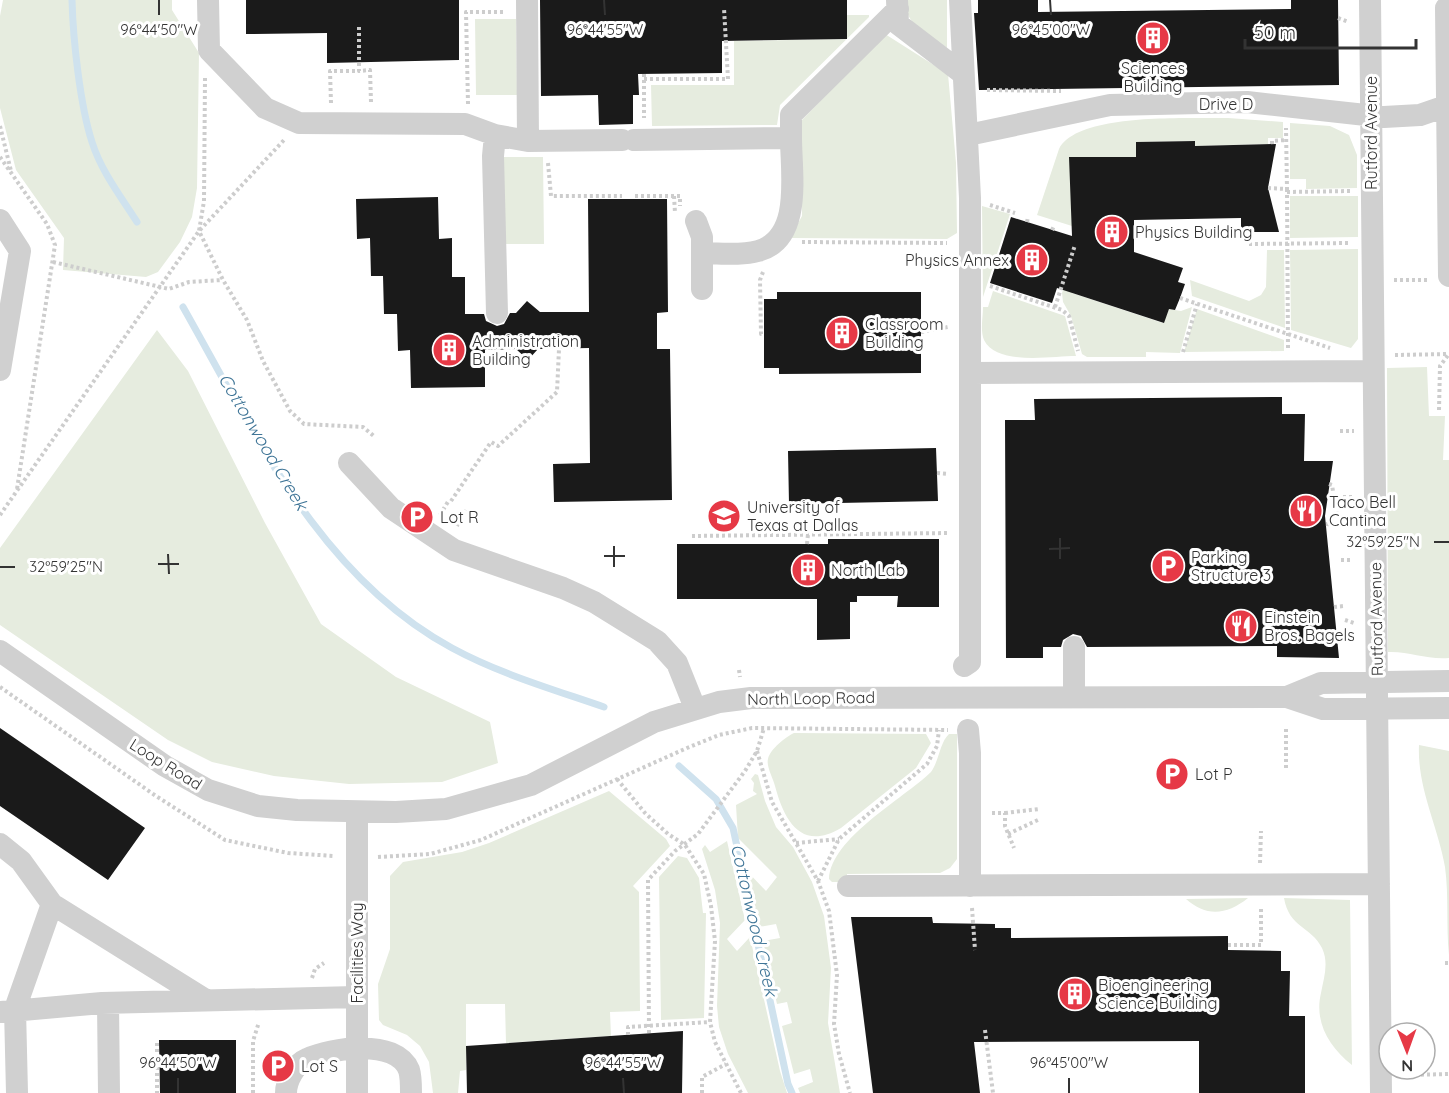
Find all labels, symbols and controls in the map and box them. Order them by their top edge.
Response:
scale bar [1245,12,1416,50]
text: 96°44'50"W [120,20,198,39]
text: 96°44'55"W [567,20,644,39]
text: 96°45'00"W [1012,20,1091,39]
building icon: Sciences Building [1135,20,1171,56]
text: 50 m [1254,21,1296,44]
place label: Sciences Building [1121,58,1185,96]
street label: Rutford Avenue [1361,76,1381,190]
street label: Drive D [1199,94,1253,114]
building icon: Physics Building [1094,214,1130,250]
place label: Physics Building [1135,222,1252,242]
building icon: Physics Annex [1014,242,1050,278]
place label: Physics Annex [905,250,1009,270]
place label: Classroom Building [865,314,944,352]
building icon: Classroom Building [824,315,860,351]
place label: Administration Building [472,331,579,369]
building icon: Administration Building [431,332,467,368]
water label: Cottonwood Creek [214,369,314,515]
place label: Taco Bell Cantina [1329,492,1396,530]
restaurant icon: Taco Bell Cantina [1288,493,1324,529]
place label: University of Texas at Dallas [747,497,858,535]
school or university icon: University of Texas at Dallas [706,498,742,534]
parking icon: Lot R [399,499,435,535]
place label: Lot R [440,507,479,527]
text: 32°59'25"N [1346,532,1420,551]
place label: Parking Structure 3 [1191,547,1271,585]
parking icon: Parking Structure 3 [1150,548,1186,584]
building icon: North Lab [790,552,826,588]
text: 32°59'25"N [29,557,103,576]
place label: North Lab [831,560,905,580]
street label: Rutford Avenue [1365,562,1387,676]
place label: Einstein Bros. Bagels [1264,607,1355,645]
restaurant icon: Einstein Bros. Bagels [1223,608,1259,644]
street label: North Loop Road [747,687,875,709]
street label: Loop Road [126,734,206,794]
parking icon: Lot P [1154,756,1190,792]
place label: Lot P [1195,764,1233,784]
water label: Cottonwood Creek [726,842,783,999]
street label: Facilities Way [347,902,367,1004]
place label: Bioengineering Science Building [1098,975,1218,1013]
building icon: Bioengineering Science Building [1057,976,1093,1012]
north arrow [1377,1021,1437,1081]
parking icon: Lot S [260,1048,296,1084]
text: 96°44'50"W [139,1053,217,1072]
text: 96°44'55"W [585,1053,662,1072]
text: 96°45'00"W [1030,1053,1109,1072]
place label: Lot S [301,1056,338,1076]
text: N [1401,1056,1413,1076]

